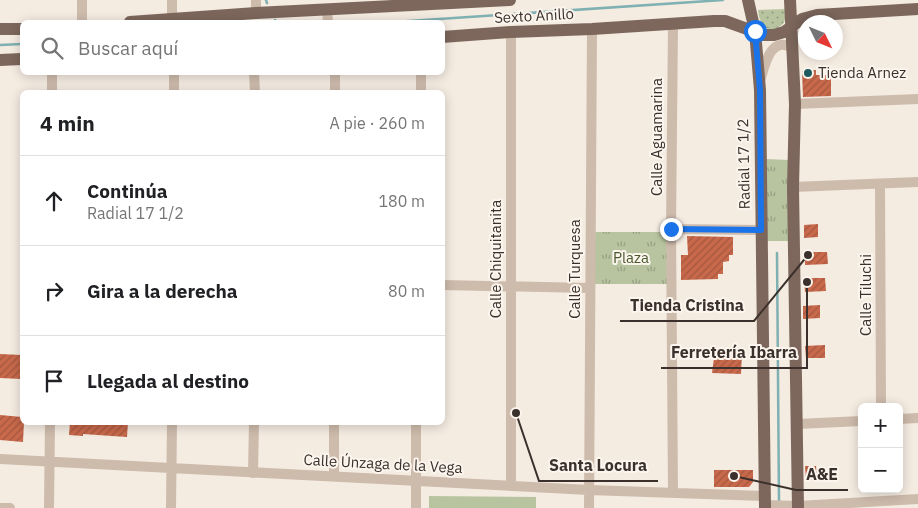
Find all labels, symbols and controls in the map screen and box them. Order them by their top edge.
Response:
street label: Sexto Anillo [494,4,574,27]
north arrow [798,15,843,60]
search box [20,20,445,75]
route start [744,20,767,43]
icon: search [38,34,66,62]
text: Buscar aquí [78,36,178,60]
place label: Tienda Arnez [818,63,906,82]
marker: Tienda Arnez [802,67,814,79]
street label: Calle Aguamarina [647,78,666,196]
text: 4 min [40,109,95,137]
text: A pie · 260 m [330,113,425,133]
street label: Radial 17 1/2 [733,118,754,210]
text: Continúa [87,179,168,203]
icon: ahead [40,187,68,215]
text: 180 m [378,191,425,211]
street label: Calle Chiquitanita [486,200,505,318]
text: Radial 17 1/2 [87,203,184,223]
route end [660,218,683,241]
street label: Calle Turquesa [565,219,584,319]
park label: Plaza [613,248,649,267]
street label: Calle Tiluchi [856,254,875,336]
icon: right [40,277,68,305]
text: Gira a la derecha [87,279,238,303]
text: 80 m [388,281,425,301]
callout: Tienda Cristina [620,290,754,321]
text: Tienda Cristina [630,295,744,315]
callout: Ferretería Ibarra [661,337,807,368]
text: Ferretería Ibarra [671,342,797,362]
icon: arrive [40,367,68,395]
text: Llegada al destino [87,369,249,393]
map controls [858,403,903,493]
button: + [858,403,903,448]
button: − [858,448,903,493]
street label: Calle Únzaga de la Vega [303,450,463,477]
callout: Santa Locura [539,450,658,481]
text: Santa Locura [549,455,647,475]
callout: A&E [796,459,848,490]
text: A&E [806,464,838,484]

